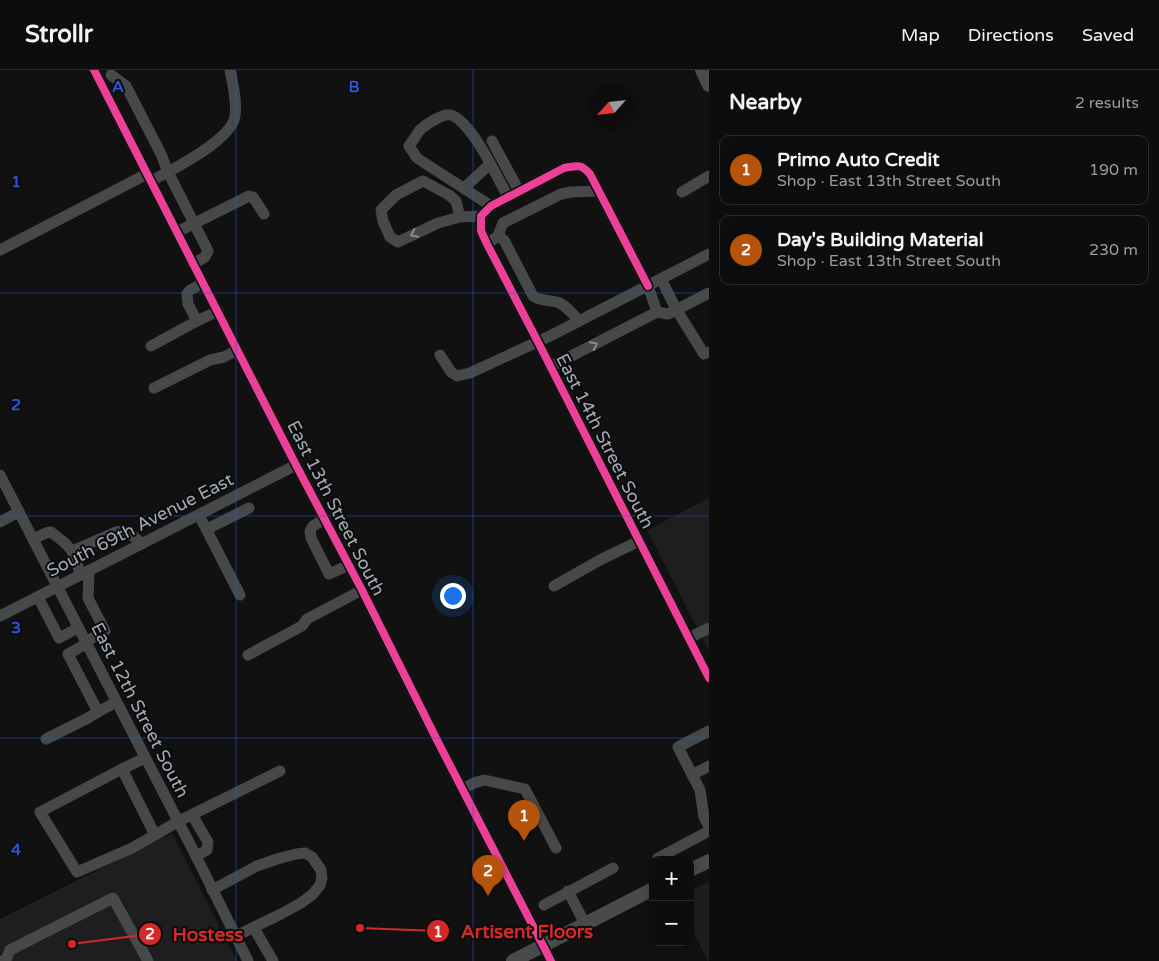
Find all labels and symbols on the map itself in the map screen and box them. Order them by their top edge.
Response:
text: A [112,77,124,97]
text: B [348,77,360,97]
north arrow [589,85,634,130]
text: 1 [11,172,21,192]
one-way arrow [410,228,419,238]
one-way arrow [589,341,598,351]
street label: East 14th Street South [551,350,659,532]
text: 2 [11,395,21,415]
street label: East 13th Street South [282,417,390,599]
street label: South 69th Avenue East [43,468,237,582]
your location [440,583,466,609]
text: 3 [11,618,21,638]
street label: East 12th Street South [86,619,194,801]
pin: 1 [508,800,540,841]
text: 4 [11,840,21,860]
pin: 2 [472,855,504,896]
callout: Artisent Floors [426,914,603,948]
callout: Hostess [137,917,253,951]
text: Artisent Floors [461,921,593,943]
text: 1 [433,923,443,941]
text: Hostess [173,924,243,946]
text: 2 [145,925,155,943]

